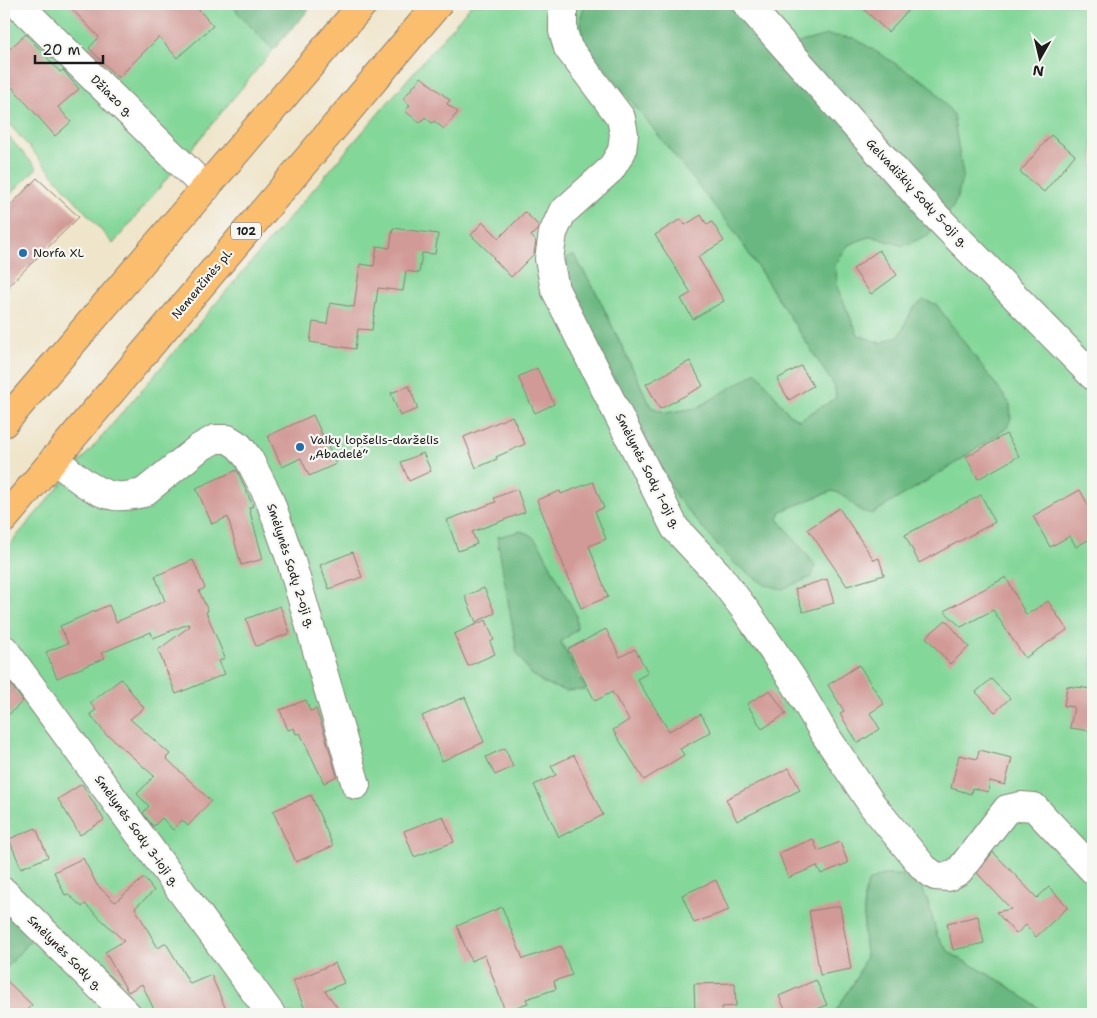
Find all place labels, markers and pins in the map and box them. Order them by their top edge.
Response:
place label: Norfa XL [33,245,84,261]
marker: Norfa XL [17,247,29,259]
place label: Vaikų lopšelis-darželis „Abadelė“ [309,432,439,462]
marker: Vaikų lopšelis-darželis „Abadelė“ [294,441,306,453]

